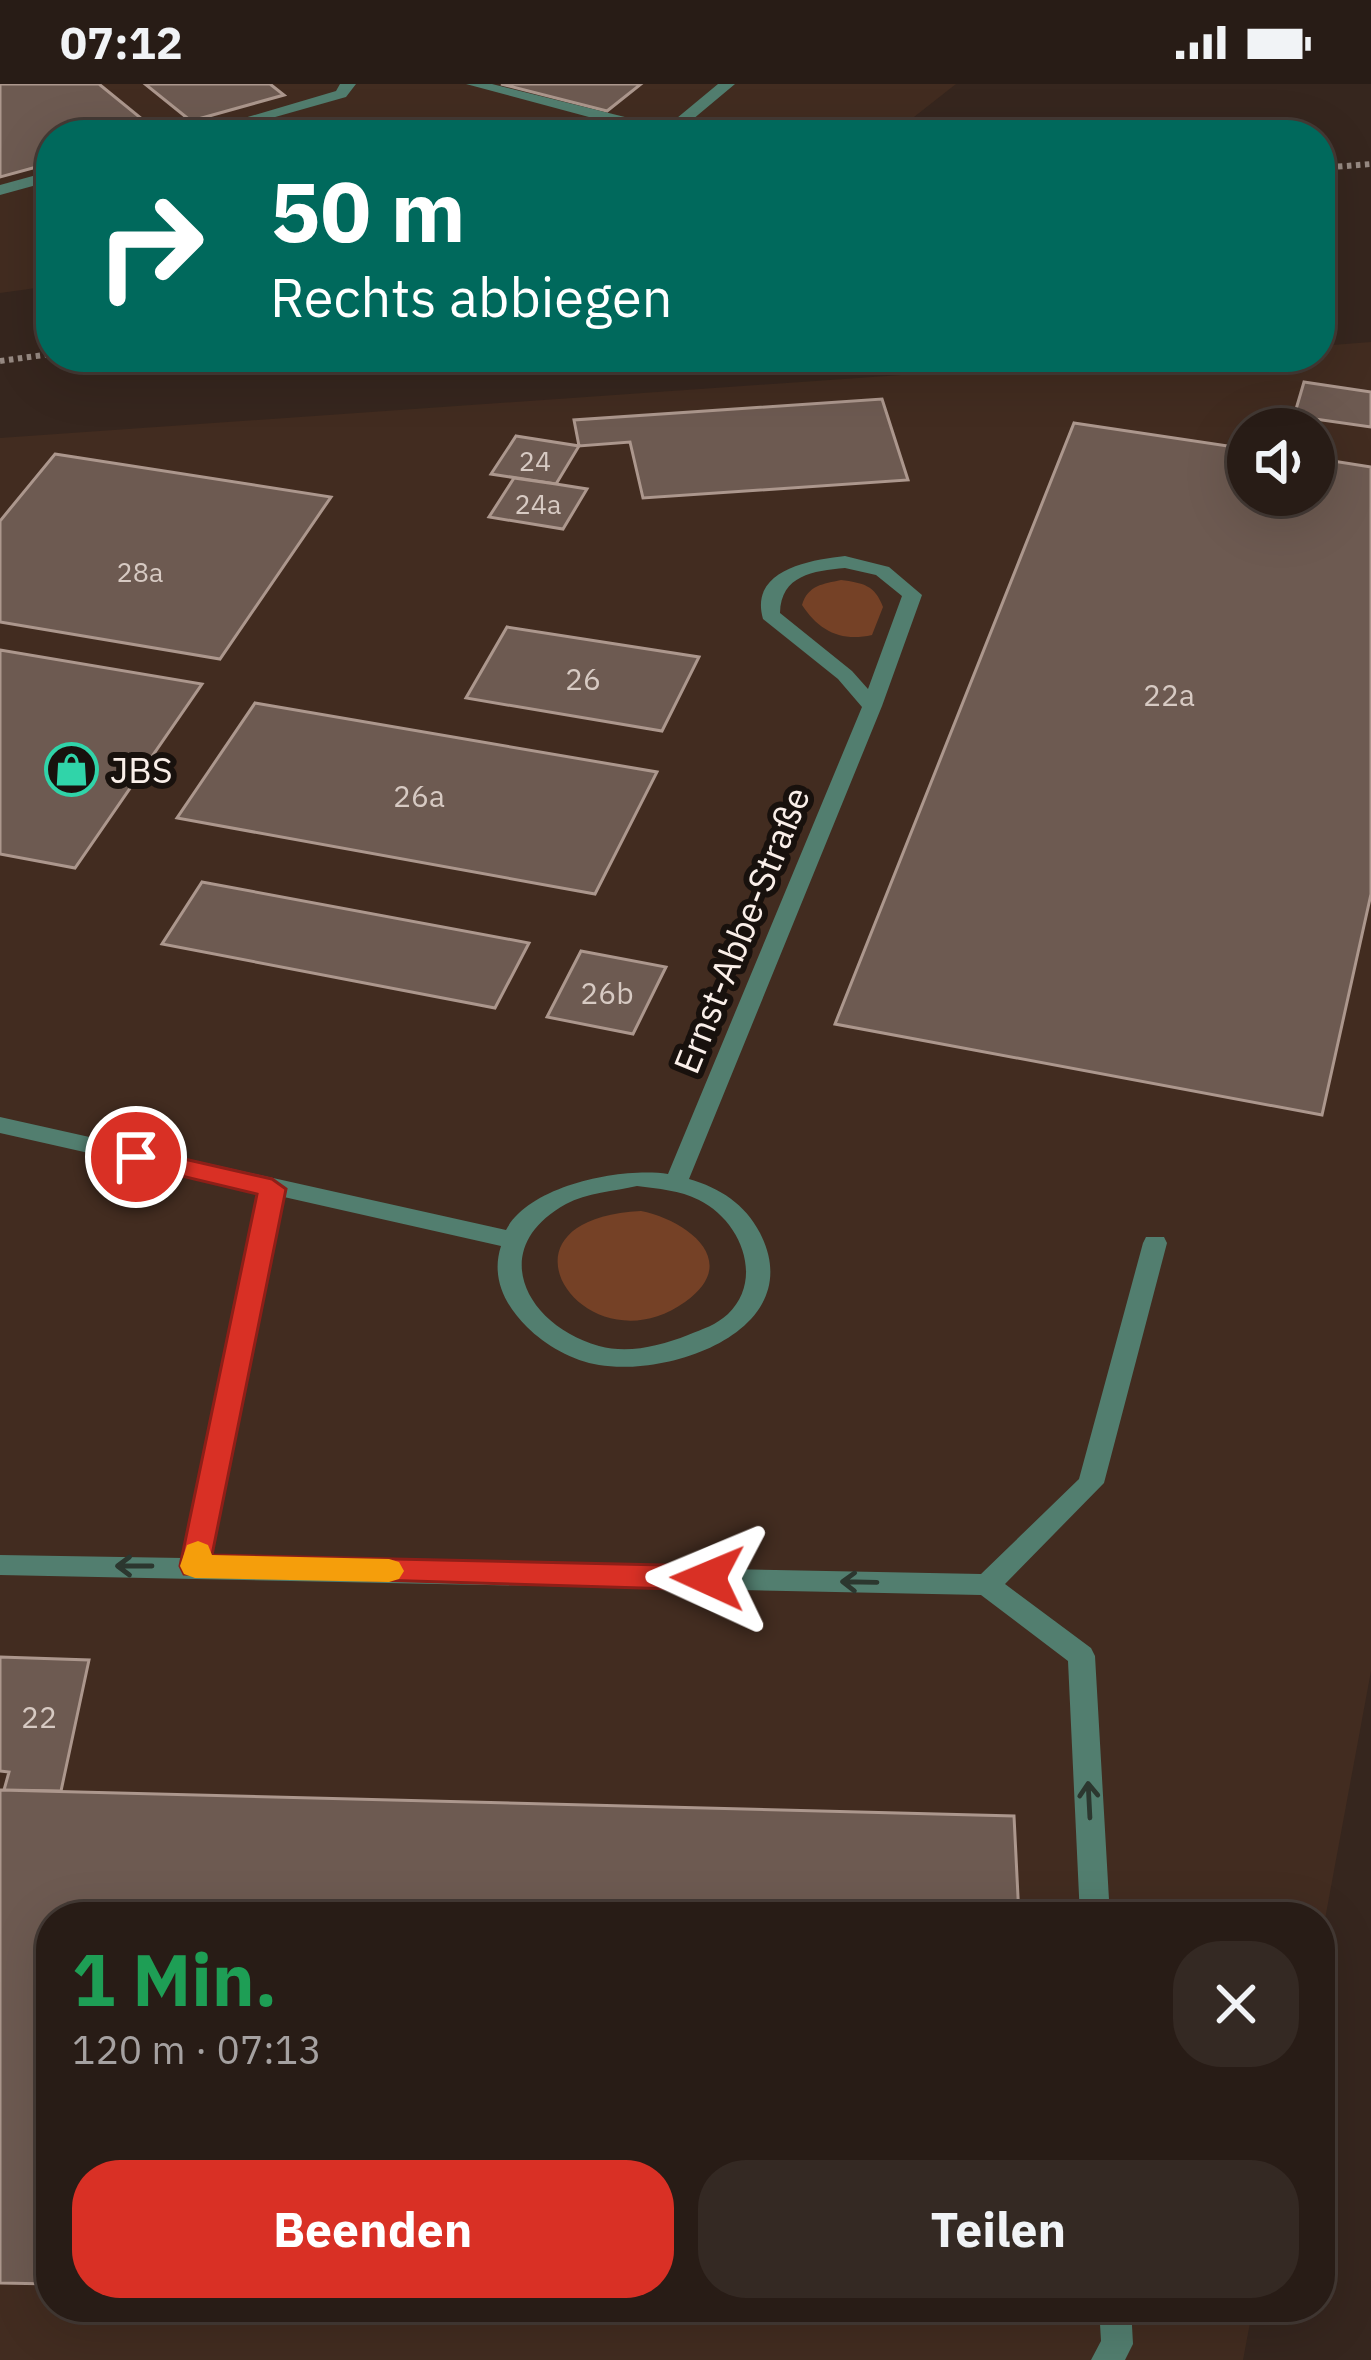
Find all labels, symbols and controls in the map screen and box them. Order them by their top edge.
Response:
text: 07:12 [60,13,183,71]
text: 50 m [270,156,466,265]
icon: right [72,168,228,324]
text: Rechts abbiegen [270,262,672,332]
map controls [1227,408,1335,516]
button: sound [1227,408,1335,516]
house number: 24 [519,443,551,478]
house number: 24a [515,486,561,521]
house number: 28a [117,554,163,589]
house number: 26 [565,659,601,698]
house number: 22a [1143,675,1195,714]
shop icon: JBS [43,741,99,797]
place label: JBS [110,746,173,793]
house number: 26a [393,776,445,815]
street label: Ernst-Abbe-Straße [662,780,820,1080]
house number: 26b [580,973,634,1012]
pin [85,1106,187,1208]
icon: arrive [103,1124,169,1190]
position arrow [645,1515,771,1641]
one-way arrow [115,1554,154,1577]
one-way arrow [840,1570,879,1593]
house number: 22 [21,1697,57,1736]
one-way arrow [1077,1781,1100,1820]
text: 1 Min. [72,1932,277,2026]
button: close [1173,1941,1299,2067]
text: 120 m · 07:13 [72,2024,322,2075]
button: Beenden [72,2160,674,2298]
button: Teilen [698,2160,1299,2298]

